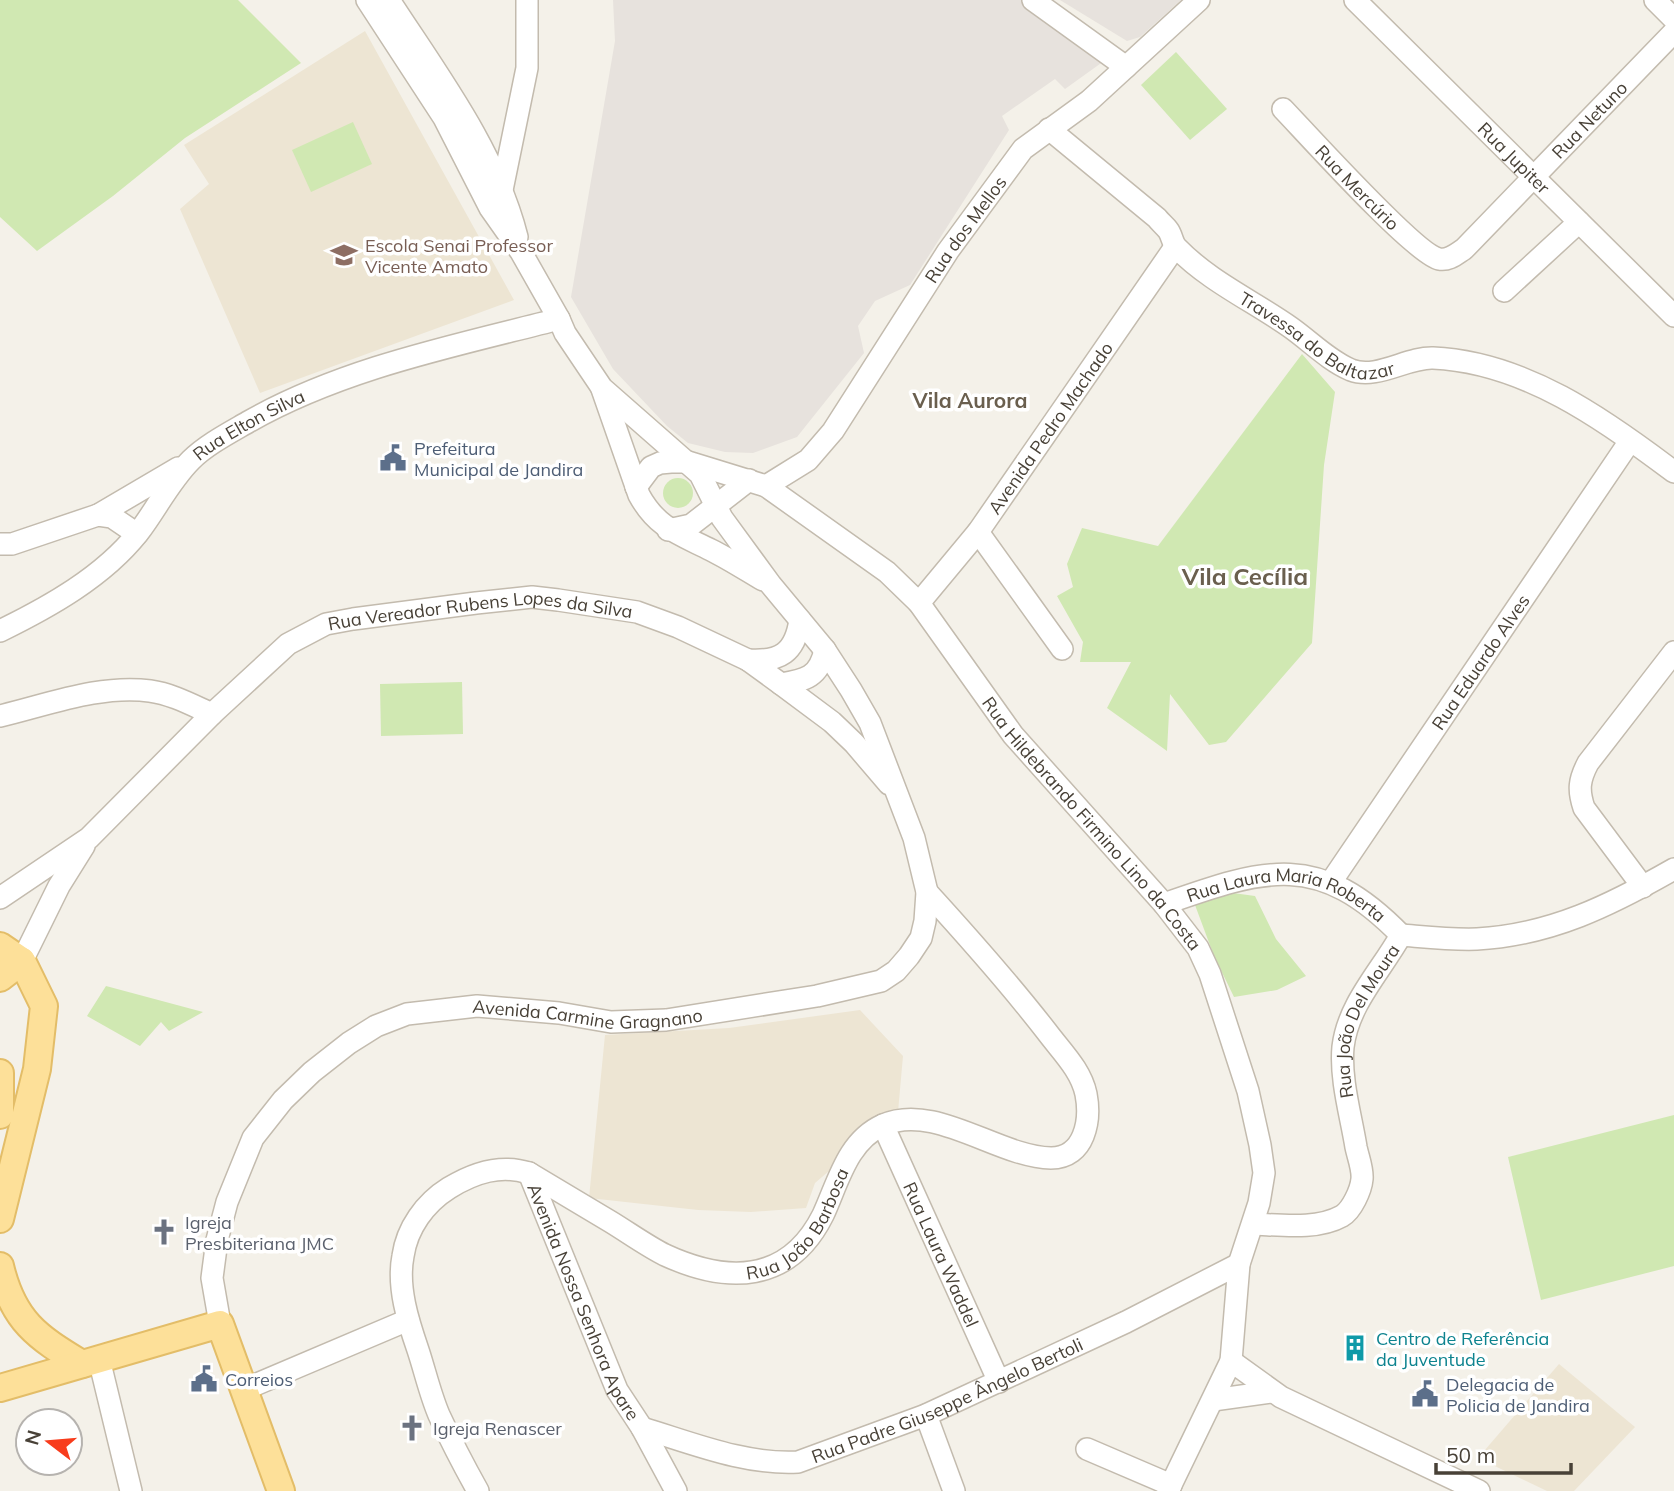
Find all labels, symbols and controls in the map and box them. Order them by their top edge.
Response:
street label: Rua Netuno [1546,76,1632,163]
street label: Rua Jupiter [1473,117,1555,199]
street label: Rua Mercúrio [1311,140,1404,235]
street label: Rua dos Mellos [919,171,1011,287]
place label: Escola Senai Professor Vicente Amato [365,234,553,278]
school or university icon: Escola Senai Professor Vicente Amato [329,240,359,270]
street label: Travessa do Baltazar [1235,286,1398,384]
street label: Avenida Pedro Machado [983,337,1118,518]
street label: Rua Elton Silva [188,384,308,465]
district label: Vila Aurora [912,387,1027,413]
place label: Prefeitura Municipal de Jandira [414,437,583,481]
public building icon: Prefeitura Municipal de Jandira [378,443,408,473]
district label: Vila Cecília [1181,561,1308,591]
street label: Rua Vereador Rubens Lopes da Silva [326,585,634,635]
street label: Rua Eduardo Alves [1426,590,1534,734]
street label: Rua Hildebrando Firmino Lino da Costa [978,692,1207,955]
street label: Rua Laura Maria Roberta [1183,863,1391,927]
street label: Rua João Del Moura [1331,940,1404,1100]
street label: Avenida Carmine Gragnano [472,994,704,1034]
street label: Rua João Barbosa [744,1164,853,1284]
street label: Rua Laura Waddel [899,1178,984,1331]
street label: Avenida Nossa Senhora Apare [523,1180,645,1424]
place label: Igreja Presbiteriana JMC [185,1211,334,1255]
church icon: Igreja Presbiteriana JMC [149,1217,179,1247]
place label: Centro de Referência da Juventude [1376,1327,1549,1371]
street label: Rua Padre Giuseppe Ângelo Bertoli [808,1332,1086,1468]
building icon: Centro de Referência da Juventude [1340,1333,1370,1363]
public building icon: Correios [189,1364,219,1394]
place label: Correios [225,1368,293,1391]
place label: Delegacia de Policia de Jandira [1446,1373,1590,1417]
public building icon: Delegacia de Policia de Jandira [1410,1379,1440,1409]
north arrow [14,1407,84,1477]
church icon: Igreja Renascer [397,1413,427,1443]
place label: Igreja Renascer [433,1417,562,1440]
text: N [19,1427,46,1448]
scale bar [1436,1432,1571,1476]
text: 50 m [1446,1442,1495,1468]

